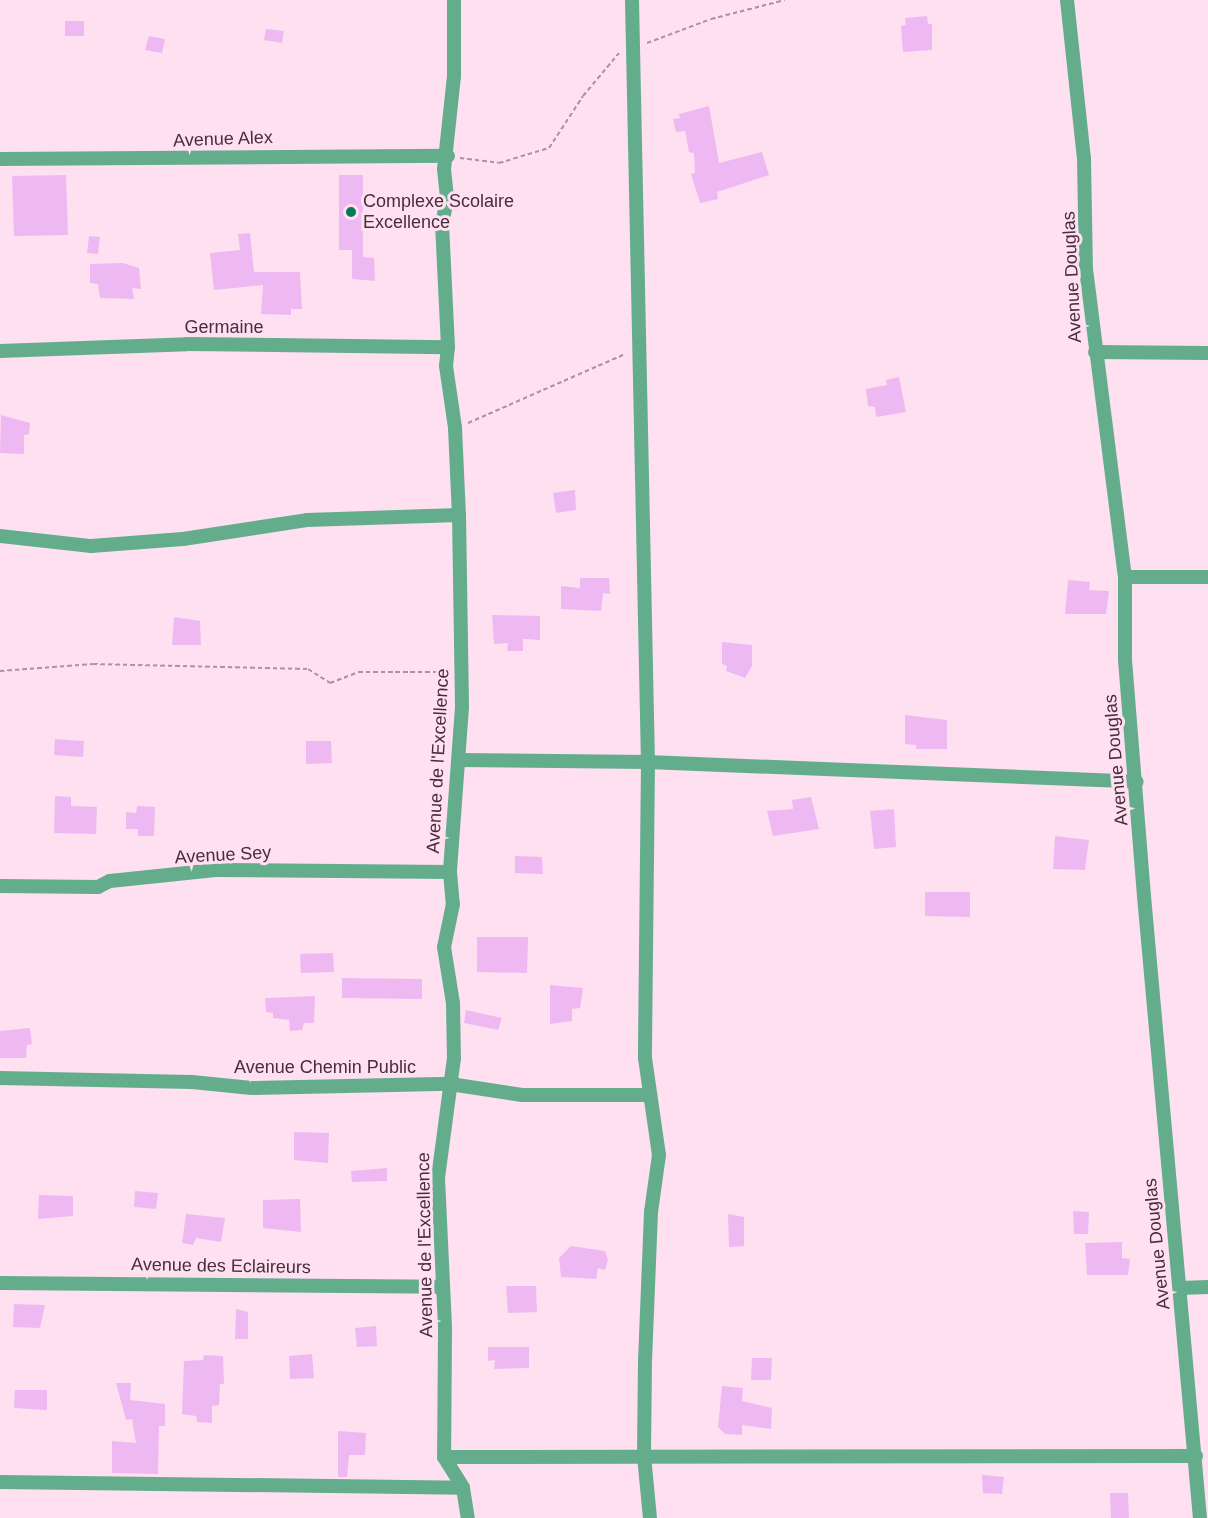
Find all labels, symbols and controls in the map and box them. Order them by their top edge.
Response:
street label: Avenue Alex [172,126,274,152]
place label: Complexe Scolaire Excellence [363,191,514,234]
marker: Complexe Scolaire Excellence [344,205,358,219]
street label: Avenue Douglas [1058,211,1086,343]
street label: Germaine [184,316,264,338]
street label: Avenue de l'Excellence [422,668,454,854]
street label: Avenue Douglas [1099,693,1133,827]
street label: Avenue Sey [174,842,272,868]
street label: Avenue Chemin Public [234,1056,416,1078]
street label: Avenue de l'Excellence [413,1152,437,1338]
street label: Avenue Douglas [1139,1177,1175,1311]
street label: Avenue des Eclaireurs [131,1254,311,1278]

